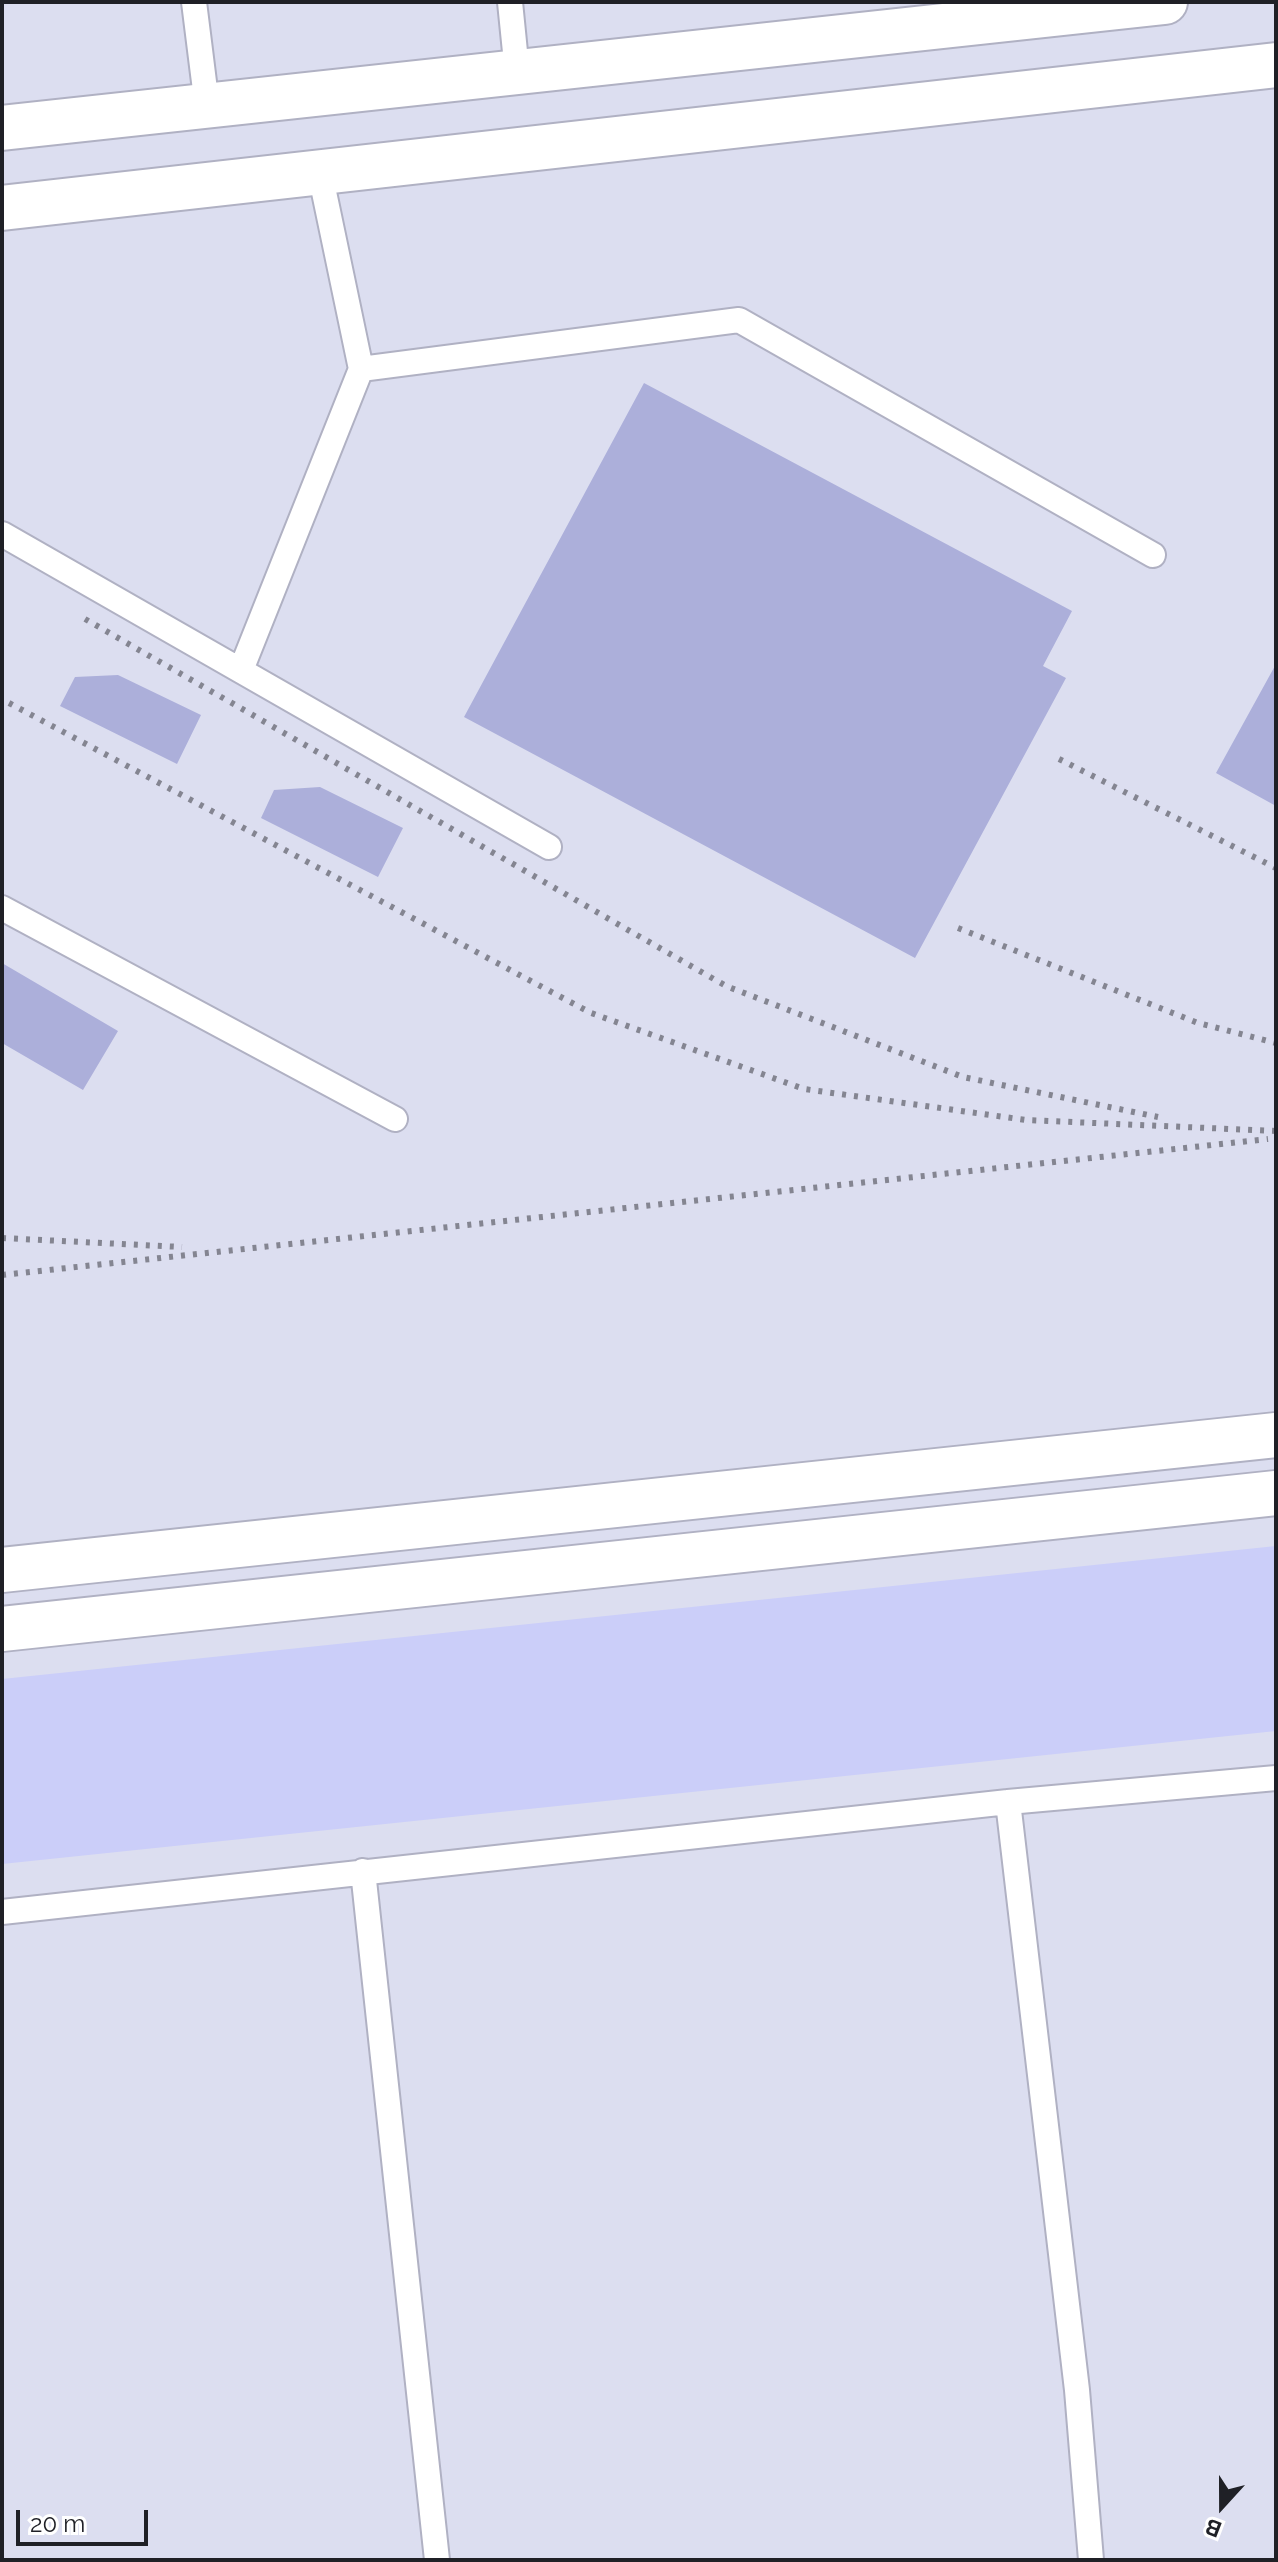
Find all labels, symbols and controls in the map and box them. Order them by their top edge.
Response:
north arrow [1182,2466,1262,2546]
scale bar [20,2494,152,2544]
text: 20 m [30,2509,85,2538]
text: B [1202,2514,1225,2543]

